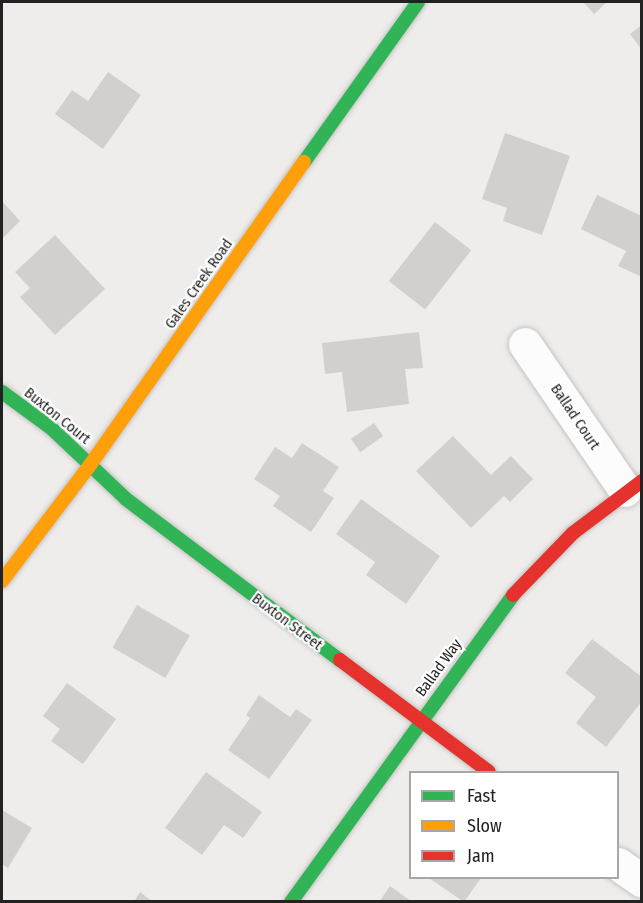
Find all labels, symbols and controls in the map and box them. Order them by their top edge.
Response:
street label: Gales Creek Road [161,236,237,332]
street label: Ballad Court [546,381,604,453]
street label: Buxton Court [20,384,94,448]
street label: Buxton Street [248,590,326,654]
street label: Ballad Way [412,636,466,700]
legend [409,771,619,879]
text: Fast [467,785,496,807]
text: Slow [467,815,502,837]
text: Jam [467,845,495,867]

